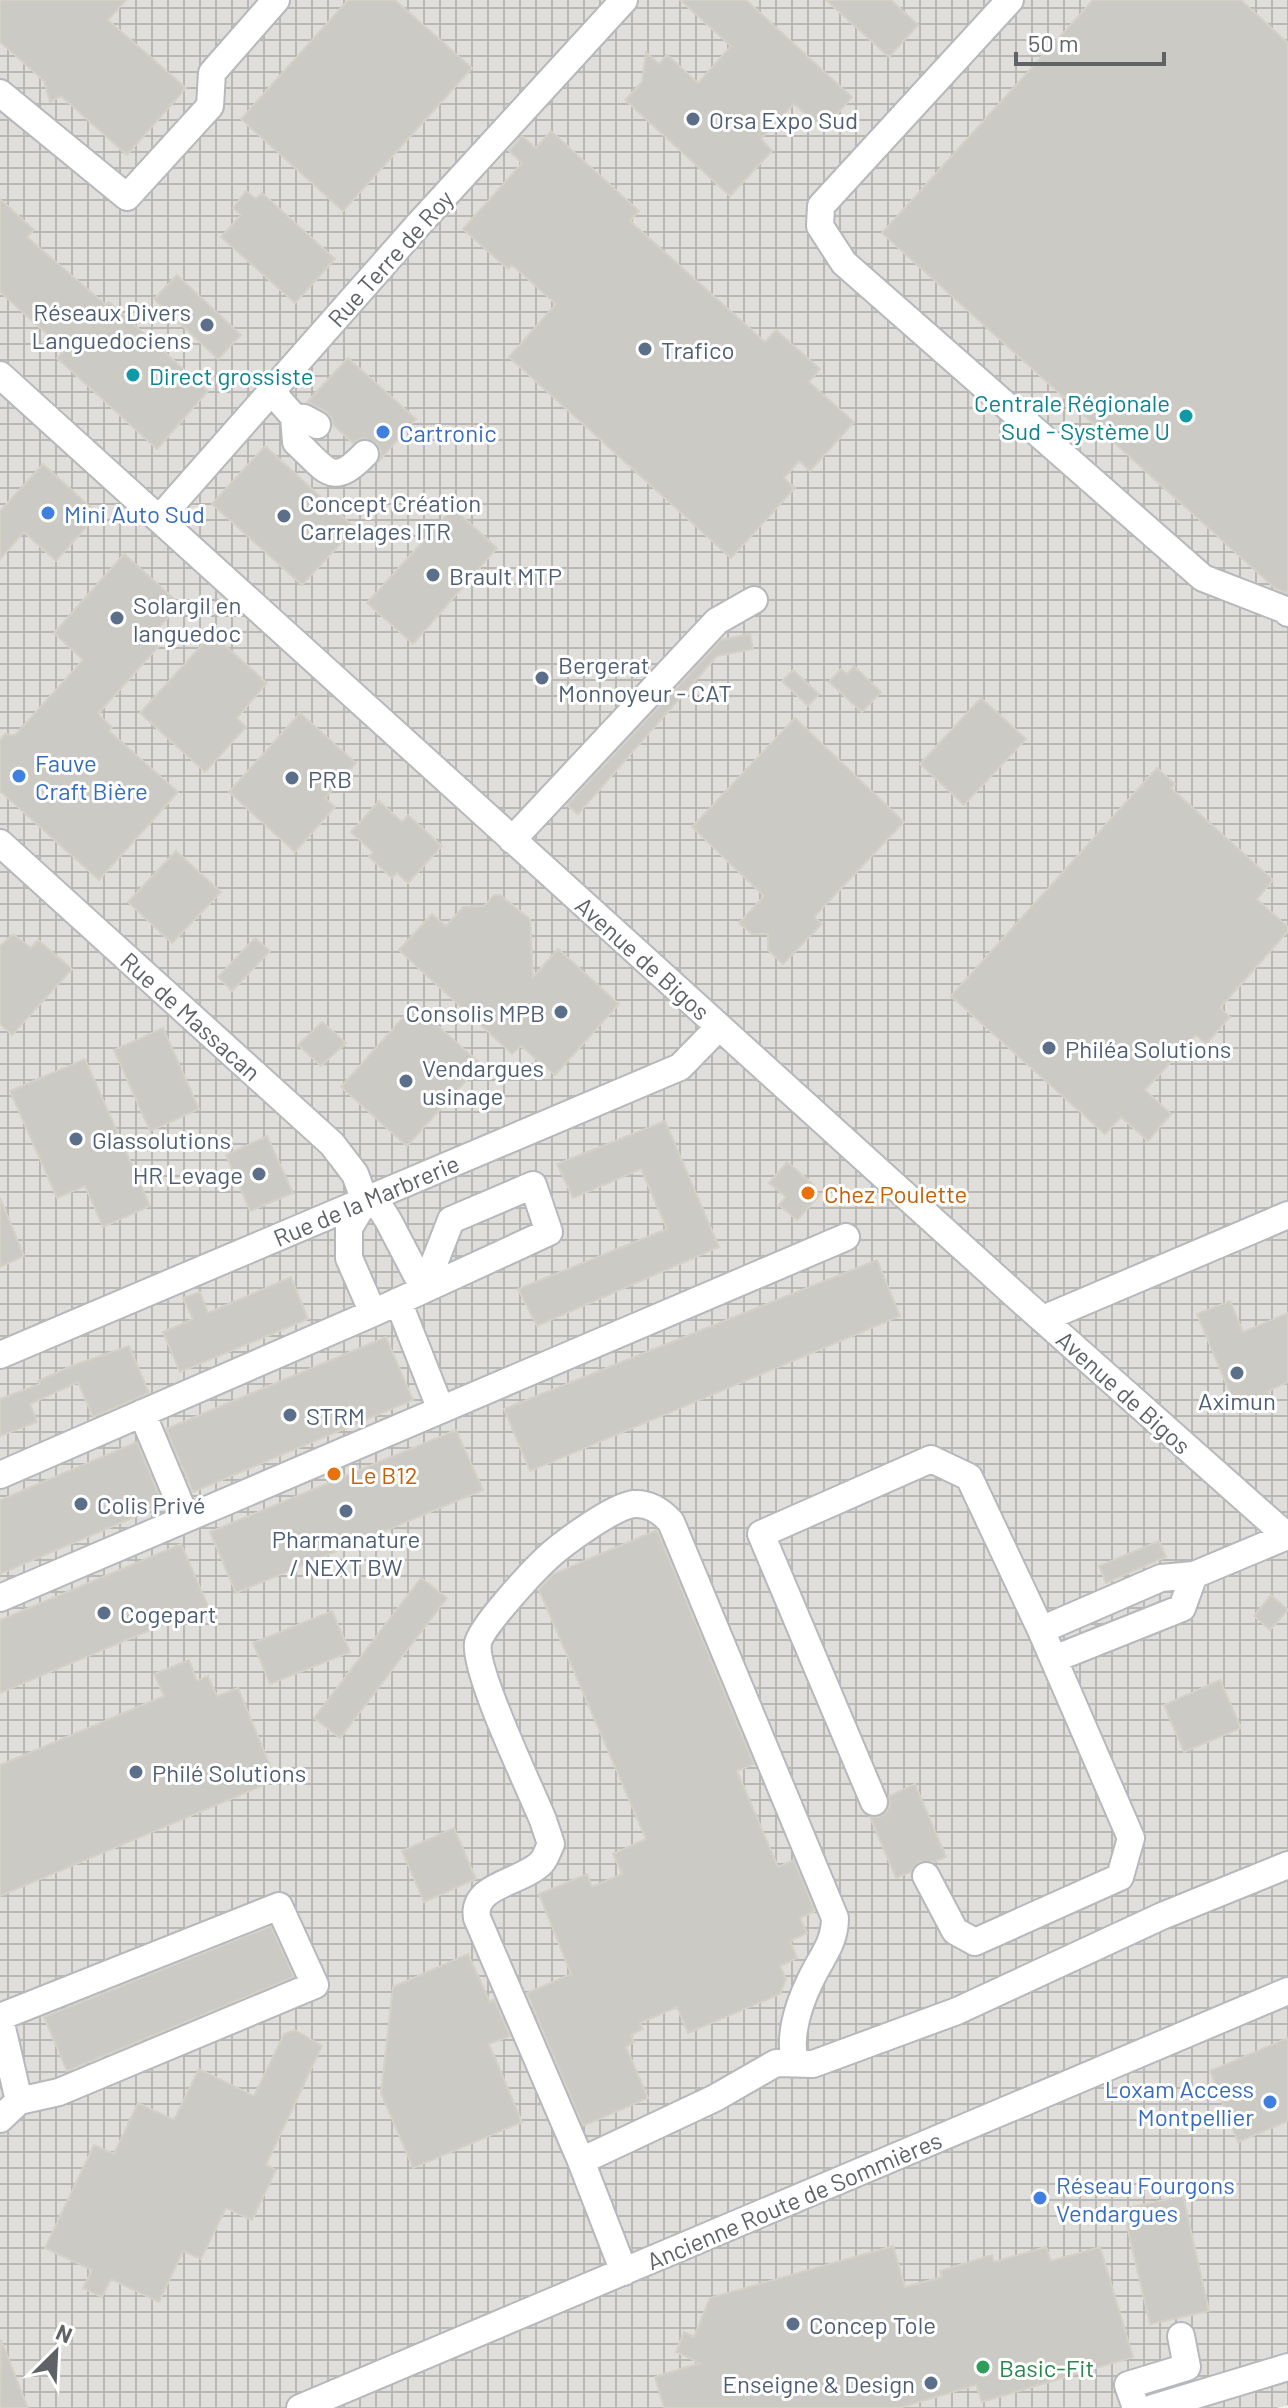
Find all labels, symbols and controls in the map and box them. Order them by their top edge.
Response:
scale bar [1016,16,1164,66]
text: 50 m [1028,28,1079,57]
place label: Orsa Expo Sud [709,105,858,134]
marker: Orsa Expo Sud [684,110,702,128]
street label: Rue Terre de Roy [321,184,459,332]
place label: Réseaux Divers Languedociens [32,297,191,354]
marker: Réseaux Divers Languedociens [198,316,216,334]
place label: Trafico [661,335,735,364]
marker: Trafico [636,340,654,358]
place label: Direct grossiste [149,361,313,390]
marker: Direct grossiste [124,366,142,384]
place label: Centrale Régionale Sud - Système U [974,388,1170,445]
marker: Centrale Régionale Sud - Système U [1177,407,1195,425]
place label: Cartronic [399,418,497,447]
marker: Cartronic [374,423,392,441]
place label: Concept Création Carrelages ITR [300,488,481,545]
place label: Mini Auto Sud [64,499,205,528]
marker: Mini Auto Sud [39,504,57,522]
marker: Concept Création Carrelages ITR [275,507,293,525]
place label: Brault MTP [449,561,562,590]
marker: Brault MTP [424,566,442,584]
place label: Solargil en languedoc [133,590,241,647]
marker: Solargil en languedoc [108,609,126,627]
place label: Bergerat Monnoyeur - CAT [558,650,732,707]
marker: Bergerat Monnoyeur - CAT [533,669,551,687]
place label: Fauve Craft Bière [35,748,148,805]
place label: PRB [308,764,352,793]
marker: Fauve Craft Bière [10,767,28,785]
marker: PRB [283,769,301,787]
street label: Avenue de Bigos [570,890,716,1026]
street label: Rue de Massacan [115,946,267,1086]
place label: Consolis MPB [405,998,545,1027]
marker: Consolis MPB [552,1003,570,1021]
place label: Philéa Solutions [1065,1034,1231,1063]
marker: Philéa Solutions [1040,1039,1058,1057]
place label: Vendargues usinage [422,1053,544,1110]
marker: Vendargues usinage [397,1072,415,1090]
place label: Glassolutions [92,1125,231,1154]
marker: Glassolutions [67,1130,85,1148]
street label: Rue de la Marbrerie [269,1148,463,1252]
place label: HR Levage [133,1160,243,1189]
marker: HR Levage [250,1165,268,1183]
place label: Chez Poulette [824,1179,967,1208]
marker: Chez Poulette [799,1184,817,1202]
street label: Avenue de Bigos [1051,1324,1197,1460]
marker: Aximun [1228,1364,1246,1382]
place label: Aximun [1198,1386,1276,1415]
place label: STRM [306,1401,365,1430]
marker: STRM [281,1406,299,1424]
place label: Le B12 [350,1460,418,1489]
marker: Le B12 [325,1465,343,1483]
place label: Colis Privé [97,1490,205,1519]
marker: Colis Privé [72,1495,90,1513]
marker: Pharmanature / NEXT BW [337,1502,355,1520]
place label: Pharmanature / NEXT BW [272,1524,420,1581]
place label: Cogepart [120,1599,217,1628]
marker: Cogepart [95,1604,113,1622]
place label: Philé Solutions [152,1758,306,1787]
marker: Philé Solutions [127,1763,145,1781]
place label: Loxam Access Montpellier [1105,2074,1254,2131]
marker: Loxam Access Montpellier [1261,2093,1279,2111]
street label: Ancienne Route de Sommières [642,2125,946,2275]
place label: Réseau Fourgons Vendargues [1056,2170,1235,2227]
marker: Réseau Fourgons Vendargues [1031,2189,1049,2207]
place label: Concep Tole [809,2310,936,2339]
north arrow [16,2312,96,2392]
marker: Concep Tole [784,2315,802,2333]
text: N [53,2318,77,2348]
place label: Basic-Fit [999,2353,1094,2382]
marker: Basic-Fit [974,2358,992,2376]
place label: Enseigne & Design [722,2369,915,2398]
marker: Enseigne & Design [922,2374,940,2392]

